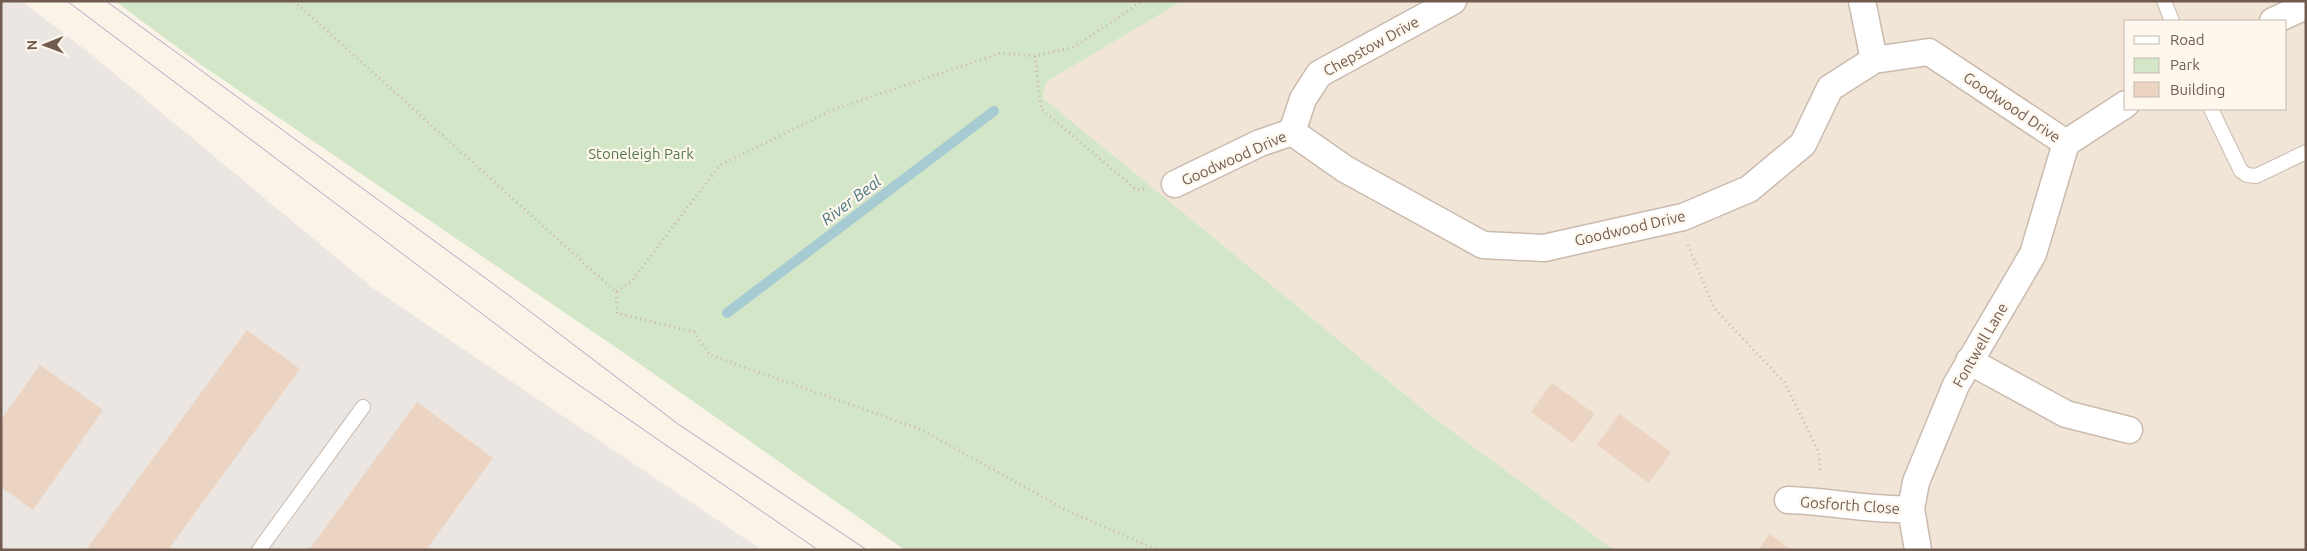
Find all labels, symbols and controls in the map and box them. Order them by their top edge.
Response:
street label: Chepstow Drive [1320,13,1422,79]
north arrow [20,20,70,70]
legend [2124,20,2287,110]
text: Road [2170,31,2205,48]
text: N [24,40,40,51]
text: Park [2170,56,2200,73]
street label: Goodwood Drive [1960,68,2064,146]
text: Building [2170,81,2225,98]
street label: Goodwood Drive [1179,127,1289,189]
park label: Stoneleigh Park [588,145,694,162]
water label: River Beal [817,171,885,228]
street label: Goodwood Drive [1573,207,1687,249]
street label: Fontwell Lane [1949,300,2011,390]
street label: Gosforth Close [1800,493,1900,517]

